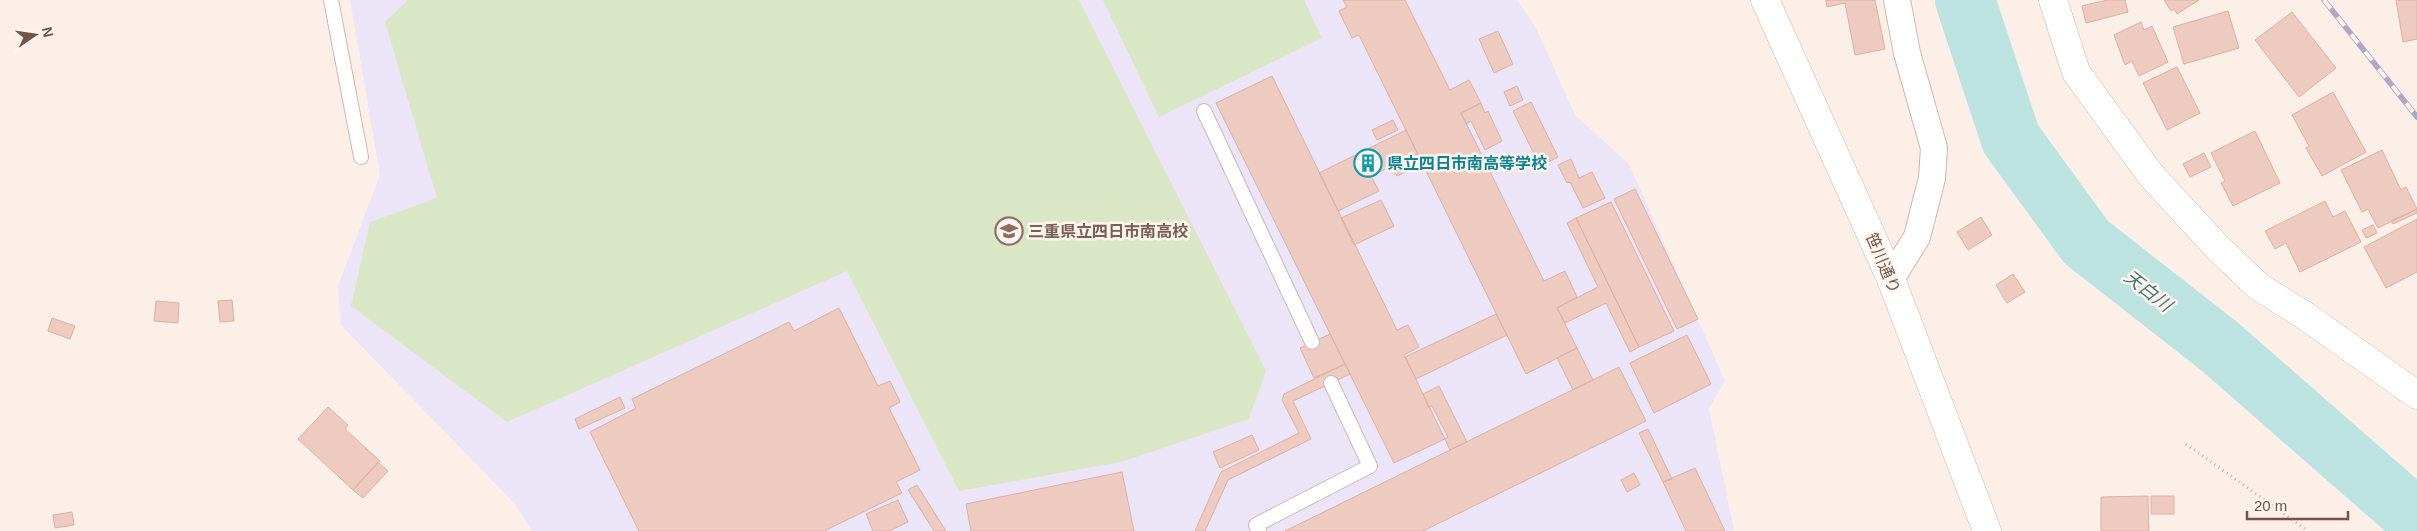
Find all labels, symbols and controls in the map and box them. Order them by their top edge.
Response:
north arrow [10,10,60,60]
text: N [39,25,57,39]
building icon: 県立四日市南高等学校 [1353,148,1383,178]
place label: 県立四日市南高等学校 [1387,155,1547,172]
school or university icon: 三重県立四日市南高校 [994,216,1024,246]
place label: 三重県立四日市南高校 [1028,223,1188,240]
street label: 笹川通り [1863,230,1903,296]
water label: 天白川 [2121,266,2177,317]
scale bar [2247,488,2348,520]
text: 20 m [2254,497,2287,514]

